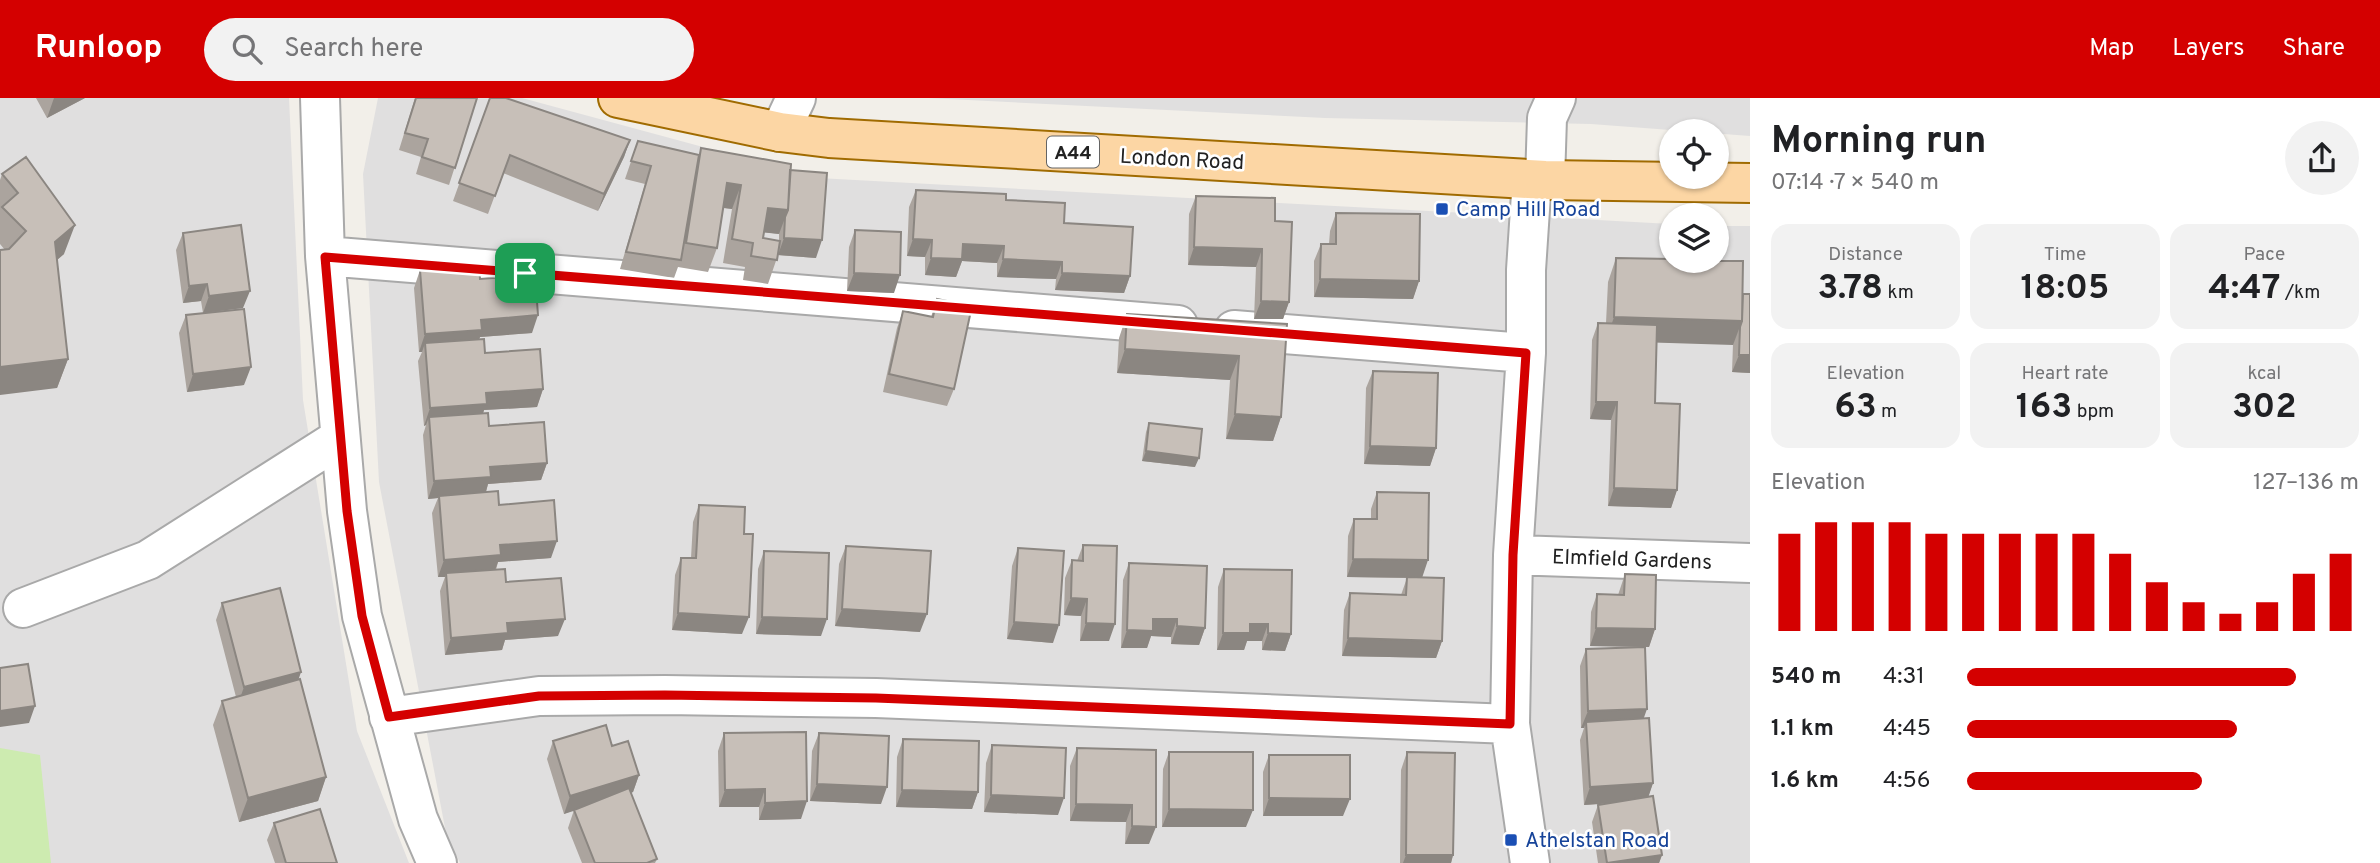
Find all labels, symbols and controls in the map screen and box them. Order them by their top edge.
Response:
search box [204,18,694,81]
text: Runloop [35,28,162,70]
icon: search [228,30,266,68]
text: Search here [284,33,423,66]
text: Map [2089,34,2134,64]
text: Layers [2172,34,2244,64]
text: Share [2282,34,2345,64]
text: Morning run [1771,118,1987,167]
map controls [1659,119,1729,273]
button: locate [1659,119,1729,189]
button: share [2285,121,2359,195]
road number: A44 [1047,136,1099,168]
street label: London Road [1119,144,1245,177]
text: 07:14 · 7 × 540 m [1771,169,1939,198]
place label: Camp Hill Road [1456,197,1600,224]
marker: Camp Hill Road [1434,201,1450,217]
button: layers [1659,203,1729,273]
pin [495,243,555,303]
text: Distance [1828,243,1903,267]
text: Time [2044,243,2086,267]
text: Pace [2243,243,2285,267]
icon: arrive [506,254,544,292]
text: 3.78 [1818,267,1883,311]
text: 18:05 [2021,267,2109,311]
text: 4:47 [2208,267,2281,311]
text: km [1883,281,1914,305]
text: /km [2281,281,2320,305]
text: Elevation [1827,362,1905,386]
text: Heart rate [2022,362,2108,386]
text: kcal [2247,362,2281,386]
text: 63 [1834,386,1877,430]
text: 163 [2016,386,2072,430]
text: 302 [2232,386,2297,430]
text: m [1877,400,1897,424]
text: bpm [2072,400,2114,424]
text: Elevation [1771,469,1866,498]
text: 127–136 m [2253,469,2359,498]
street label: Elmfield Gardens [1551,544,1712,577]
text: 540 m [1771,663,1841,692]
text: 4:31 [1883,663,1925,692]
text: 1.1 km [1771,715,1834,744]
text: 4:45 [1883,715,1931,744]
text: 1.6 km [1771,767,1839,796]
text: 4:56 [1883,767,1930,796]
place label: Athelstan Road [1525,828,1670,855]
marker: Athelstan Road [1503,832,1519,848]

